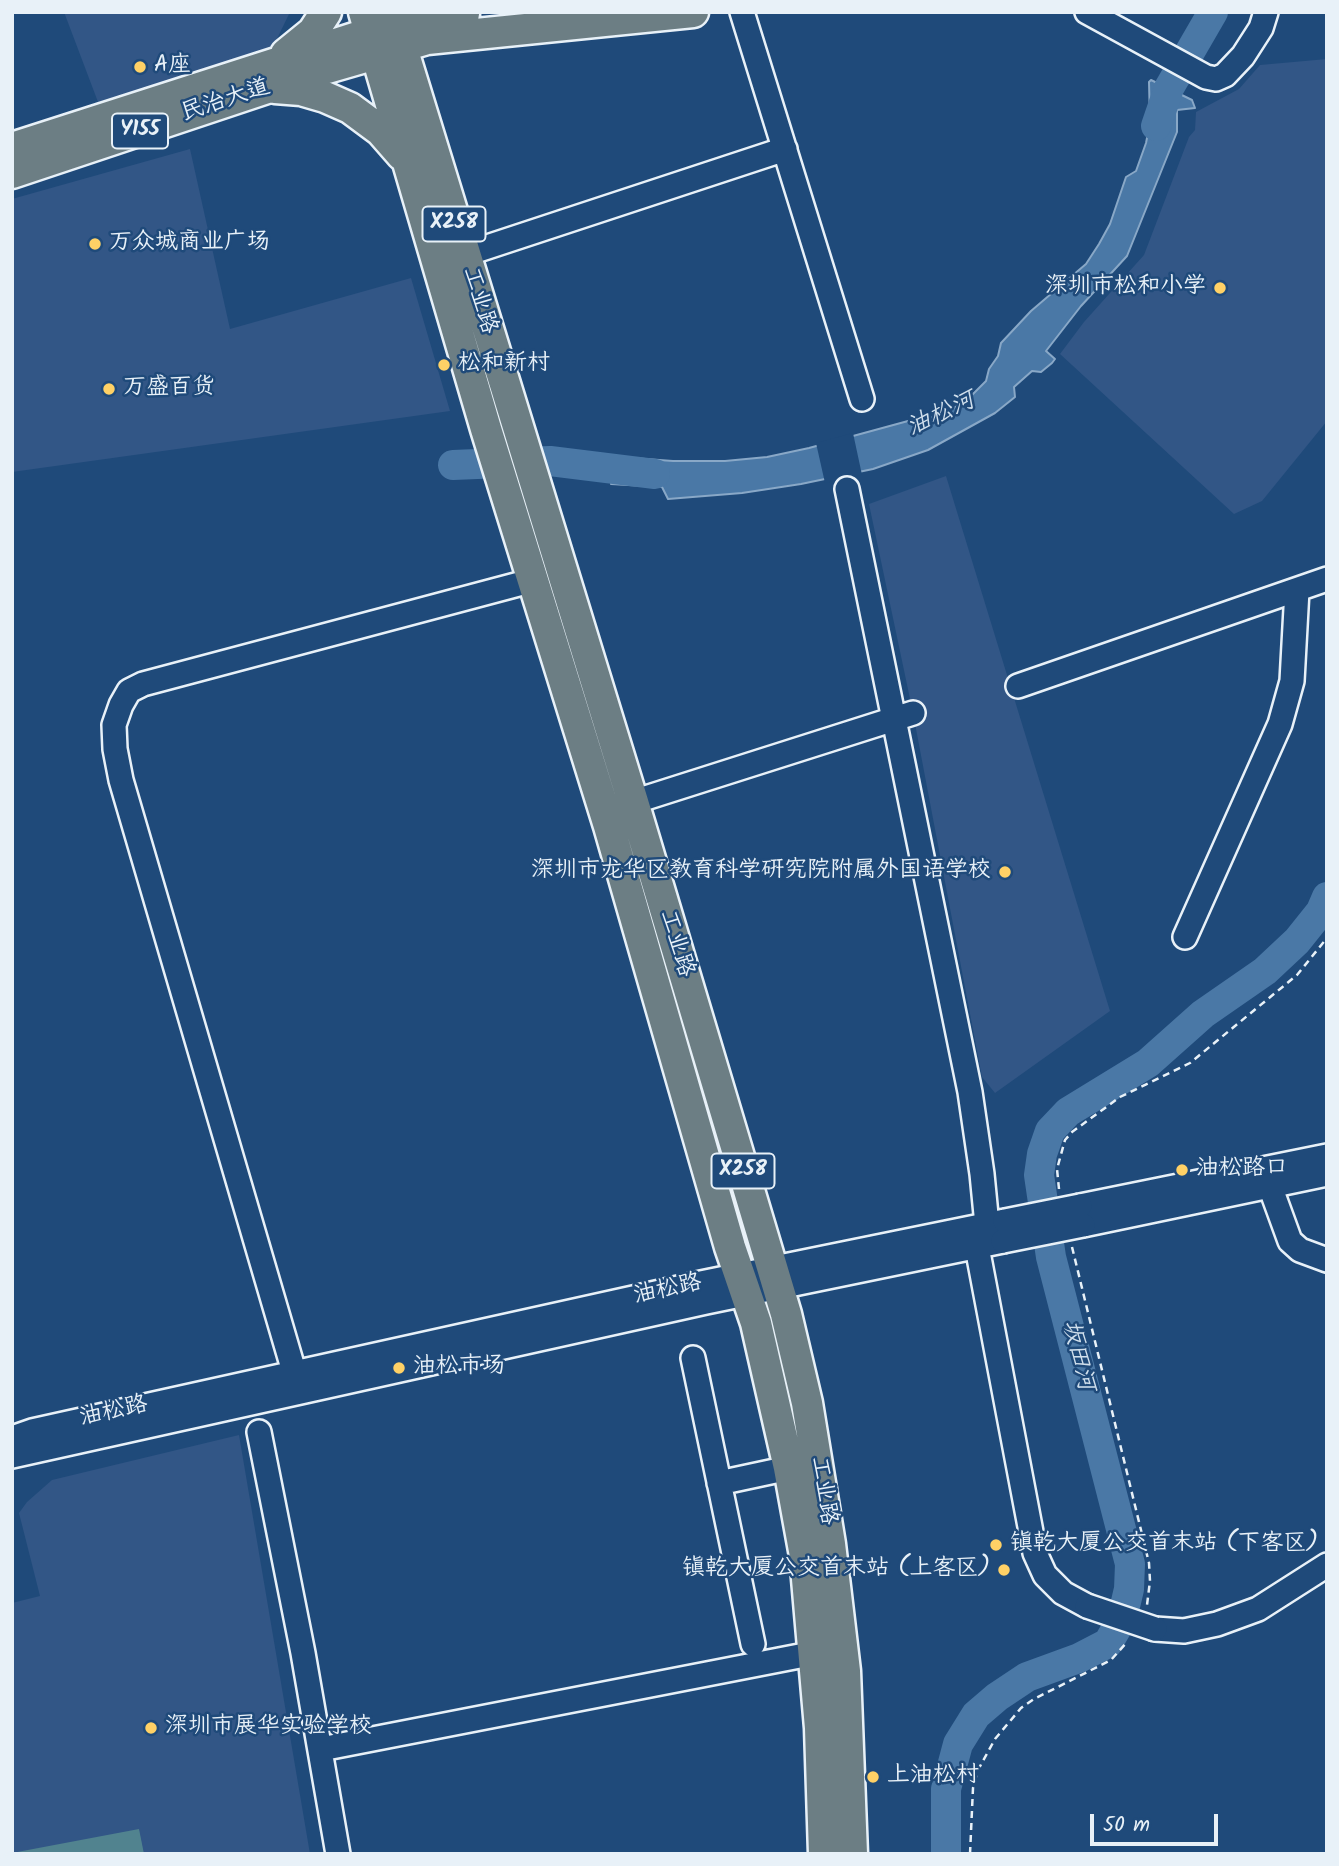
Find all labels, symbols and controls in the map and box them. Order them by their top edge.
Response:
place label: A座 [154,53,191,81]
marker: A座 [132,59,148,75]
street label: 民治大道 [178,75,274,129]
road number: Y155 [112,114,168,148]
road number: X258 [422,206,486,242]
place label: 万众城商业广场 [109,230,270,258]
marker: 万众城商业广场 [87,236,103,252]
street label: 工业路 [455,264,501,338]
place label: 深圳市松和小学 [1045,274,1206,302]
marker: 深圳市松和小学 [1212,280,1228,296]
place label: 松和新村 [458,351,550,379]
marker: 松和新村 [436,357,452,373]
place label: 万盛百货 [123,375,215,403]
marker: 万盛百货 [101,381,117,397]
water label: 油松河 [903,388,981,444]
place label: 深圳市龙华区教育科学研究院附属外国语学校 [531,858,991,886]
marker: 深圳市龙华区教育科学研究院附属外国语学校 [997,864,1013,880]
street label: 工业路 [652,907,698,981]
road number: X258 [712,1154,774,1188]
place label: 油松路口 [1196,1156,1288,1184]
marker: 油松路口 [1174,1162,1190,1178]
street label: 油松路 [631,1270,705,1312]
water label: 坂田河 [1053,1318,1099,1394]
place label: 油松市场 [413,1354,505,1382]
marker: 油松市场 [391,1360,407,1376]
street label: 油松路 [77,1392,151,1434]
street label: 工业路 [803,1455,841,1527]
place label: 镇乾大厦公交首末站 (下客区) [1010,1531,1318,1559]
marker: 镇乾大厦公交首末站 (下客区) [988,1537,1004,1553]
place label: 镇乾大厦公交首末站 (上客区) [682,1556,990,1584]
marker: 镇乾大厦公交首末站 (上客区) [996,1562,1012,1578]
place label: 深圳市展华实验学校 [165,1714,372,1742]
marker: 深圳市展华实验学校 [143,1720,159,1736]
place label: 上油松村 [887,1763,979,1791]
marker: 上油松村 [865,1769,881,1785]
scale bar [1094,1800,1222,1844]
text: 50 m [1103,1809,1150,1842]

